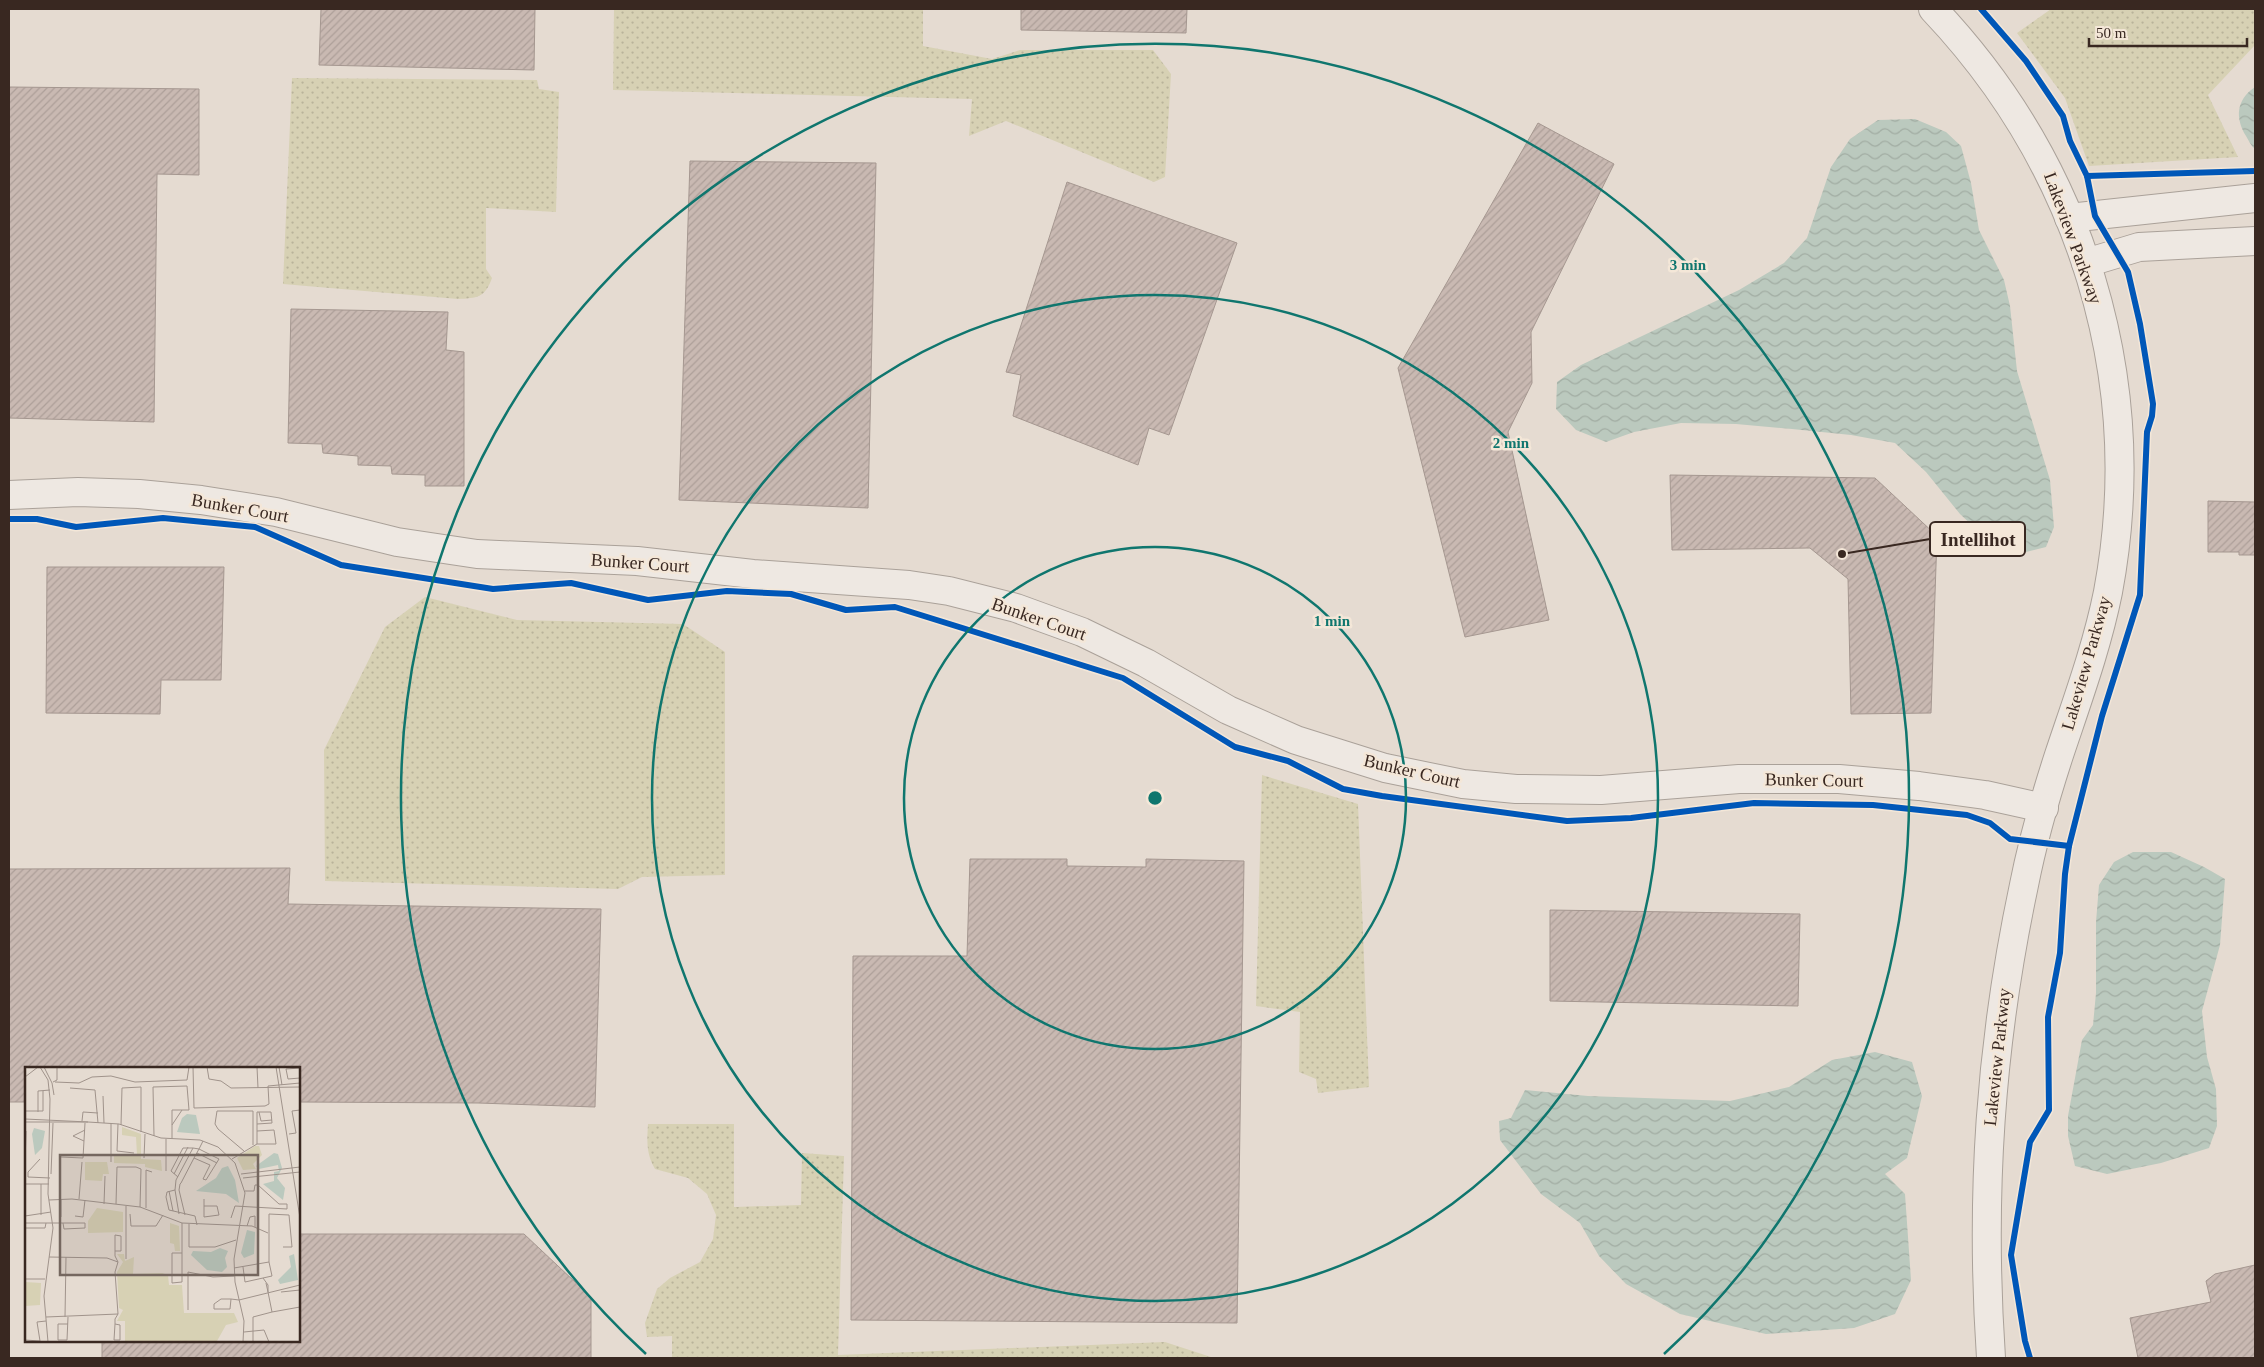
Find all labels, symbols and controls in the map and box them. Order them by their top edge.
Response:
scale bar [2089,15,2246,47]
text: 50 m [2096,25,2127,41]
street label: Lakeview Parkway [2040,170,2106,306]
text: 3 min [1670,257,1707,273]
text: 2 min [1493,435,1530,451]
street label: Bunker Court [190,490,290,526]
callout: Intellihot [1930,522,2025,556]
text: Intellihot [1941,529,2016,550]
street label: Bunker Court [590,550,690,576]
street label: Bunker Court [989,594,1089,644]
street label: Lakeview Parkway [2057,594,2115,732]
text: 1 min [1314,613,1351,629]
street label: Bunker Court [1362,750,1462,792]
street label: Bunker Court [1765,769,1863,791]
centre of rings [1146,789,1164,807]
street label: Lakeview Parkway [1980,987,2014,1127]
inset map [25,1067,300,1342]

